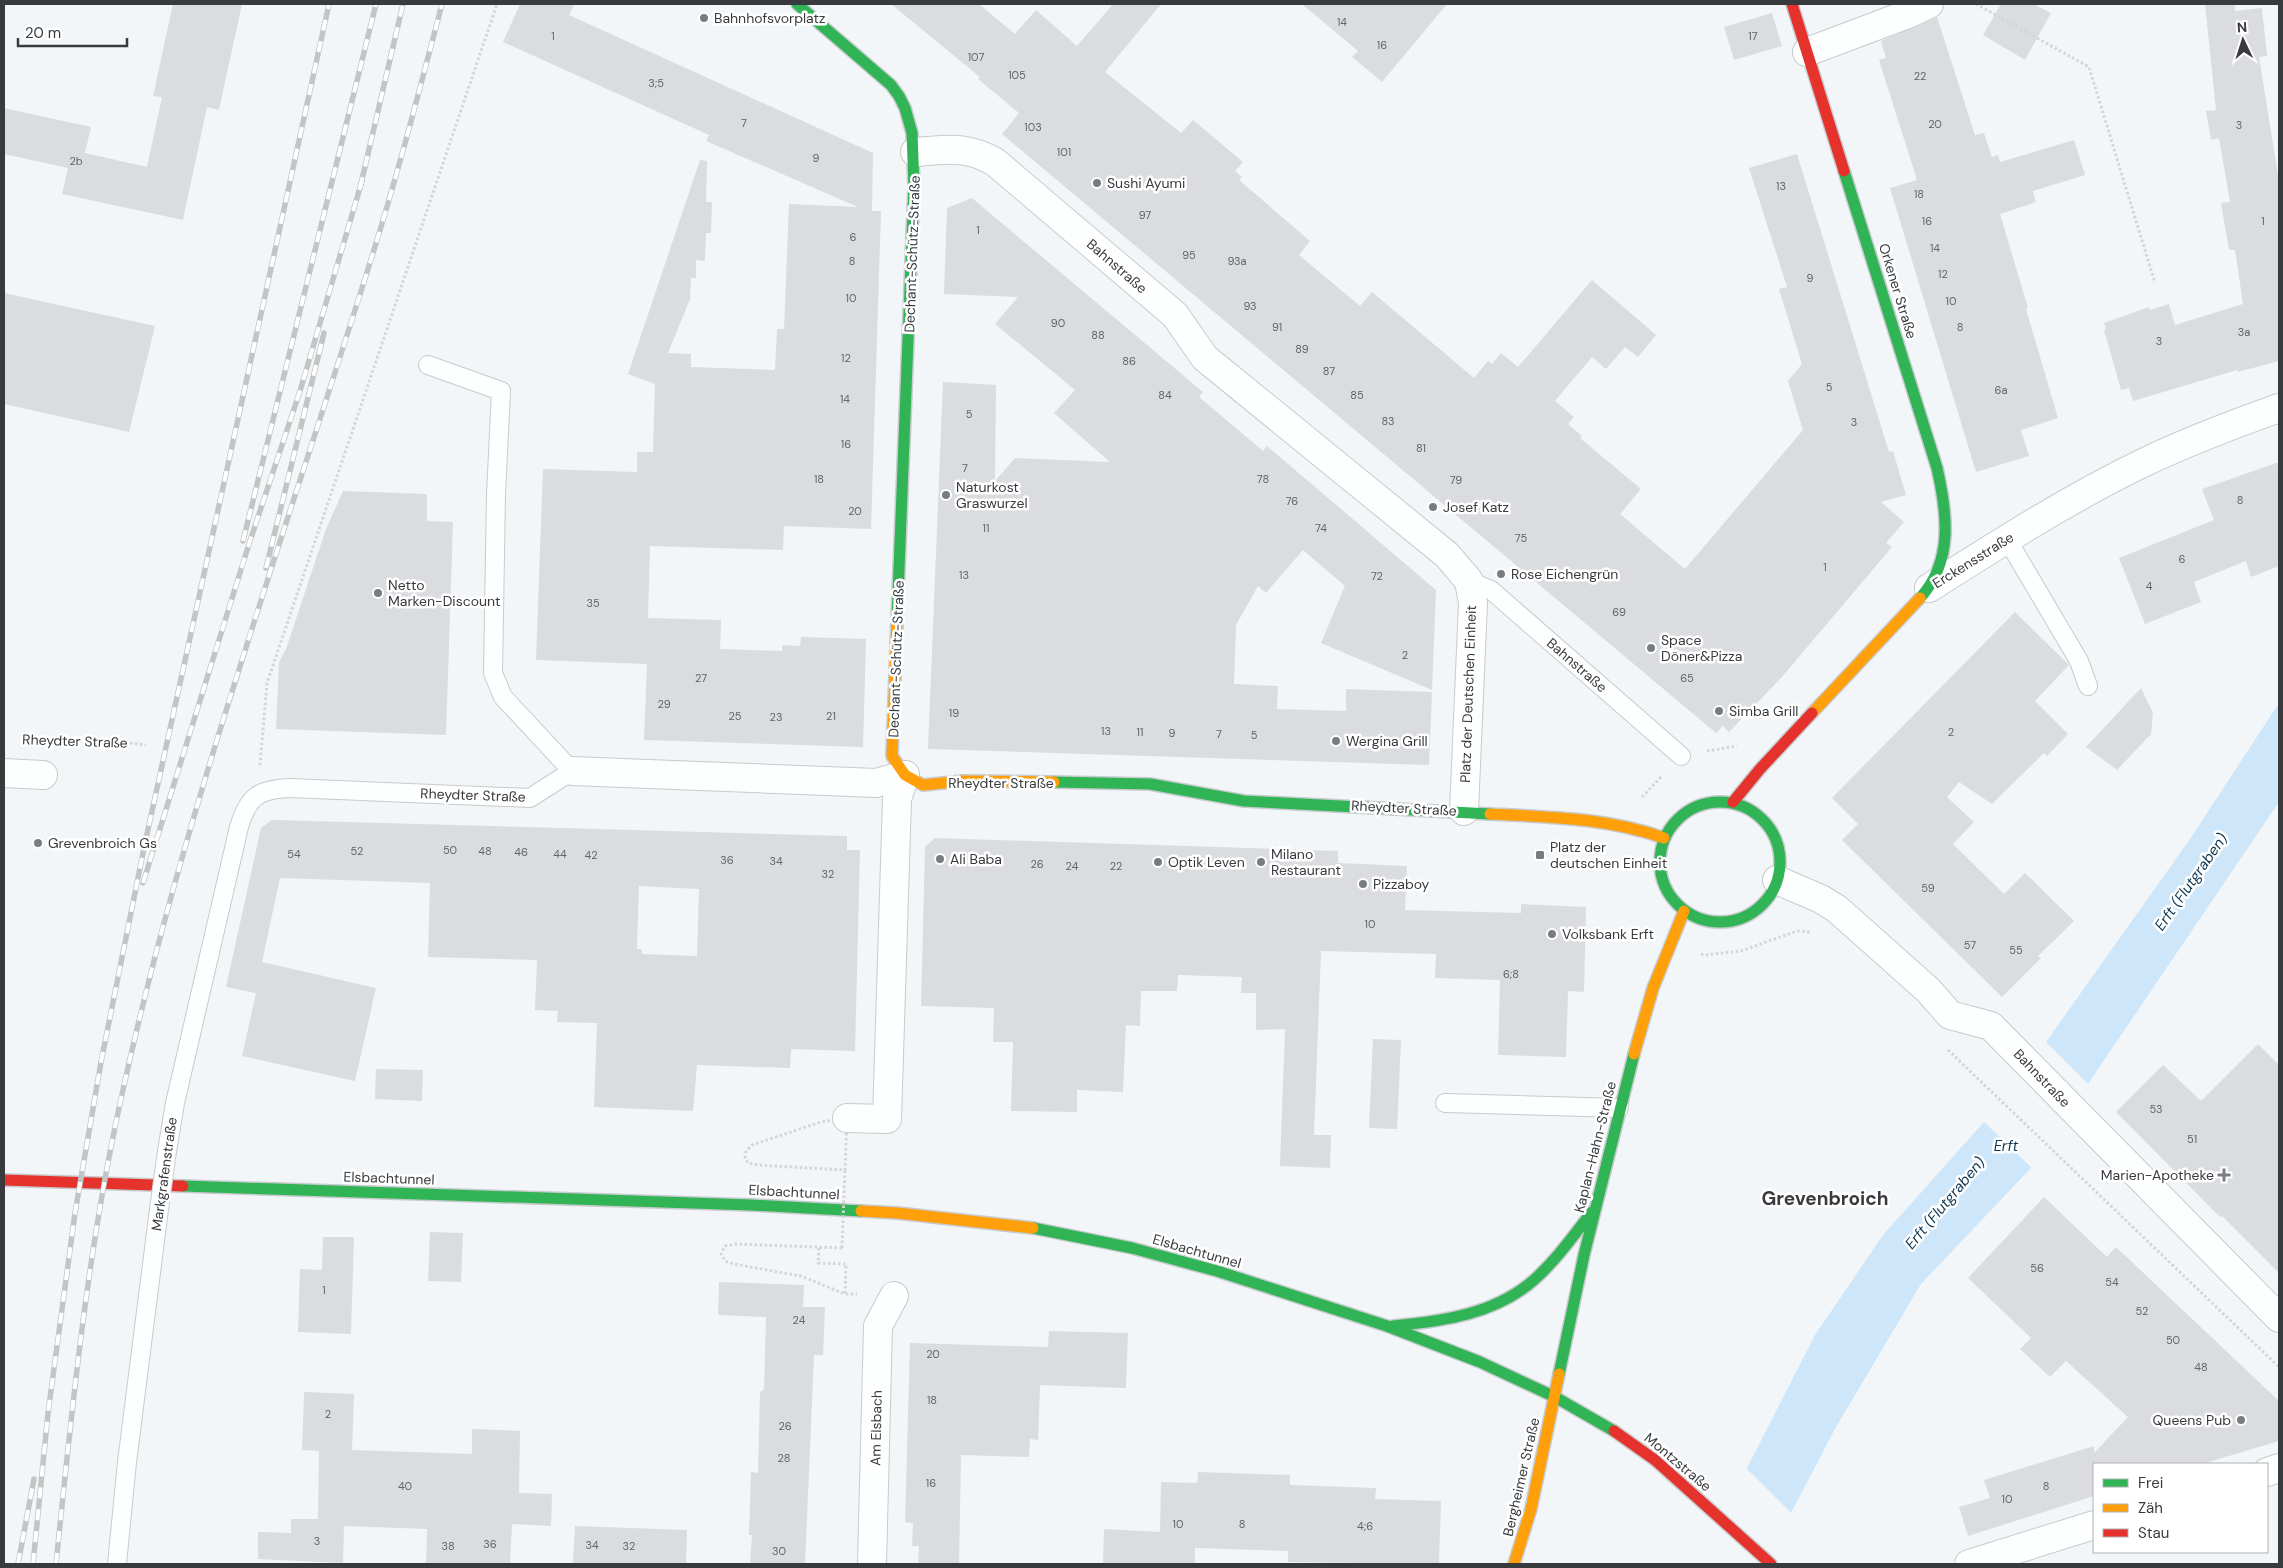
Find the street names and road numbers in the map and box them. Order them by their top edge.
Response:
street label: Dechant-Schütz-Straße [900,175,924,333]
street label: Bahnstraße [1083,235,1151,297]
street label: Orkener Straße [1875,241,1921,341]
street label: Erckensstraße [1929,528,2017,592]
street label: Dechant-Schütz-Straße [884,580,908,738]
street label: Platz der Deutschen Einheit [1456,605,1480,783]
street label: Bahnstraße [1543,634,1611,696]
street label: Rheydter Straße [22,730,128,752]
street label: Rheydter Straße [948,774,1054,792]
street label: Rheydter Straße [420,784,526,806]
street label: Rheydter Straße [1351,796,1457,820]
street label: Bahnstraße [2010,1045,2074,1111]
street label: Kaplan-Hahn-Straße [1570,1079,1620,1215]
street label: Markgrafenstraße [147,1116,181,1232]
street label: Elsbachtunnel [343,1167,435,1189]
street label: Elsbachtunnel [748,1181,840,1203]
street label: Elsbachtunnel [1151,1230,1243,1272]
street label: Am Elsbach [866,1390,886,1466]
street label: Bergheimer Straße [1499,1416,1543,1538]
street label: Montzstraße [1641,1429,1715,1495]

